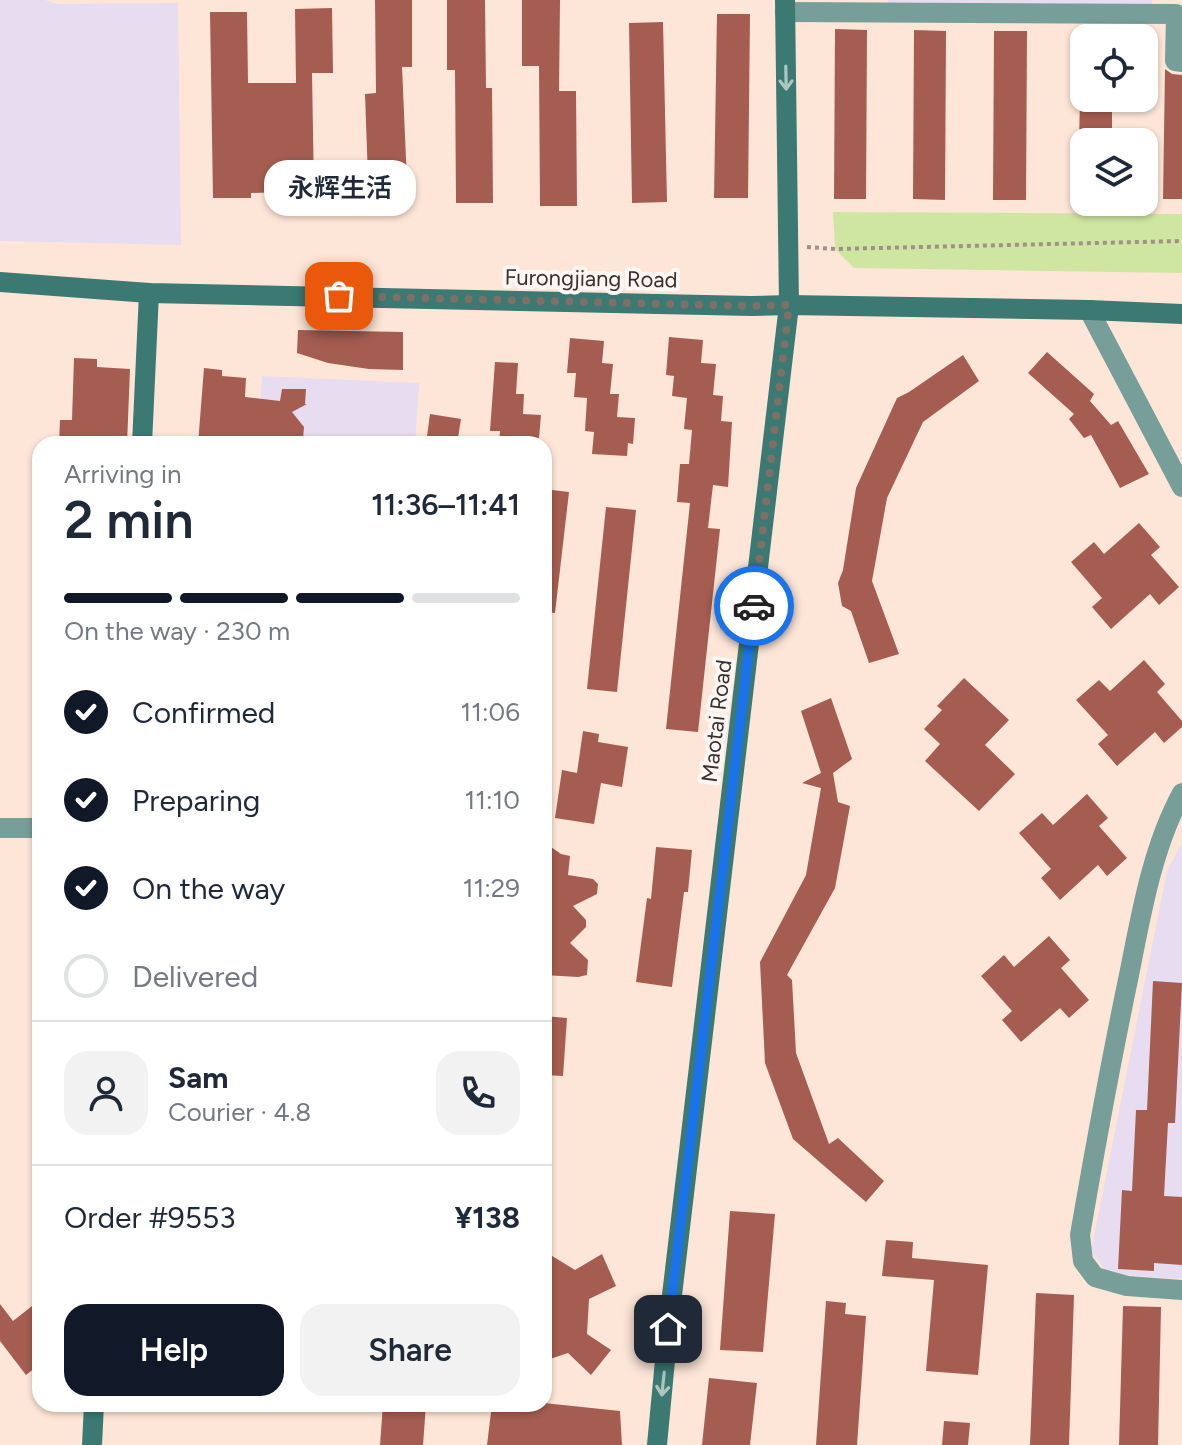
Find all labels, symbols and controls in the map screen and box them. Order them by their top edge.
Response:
map controls [1070,24,1158,216]
button: locate [1070,24,1158,112]
one-way arrow [779,64,794,91]
button: layers [1070,128,1158,216]
callout: 永辉生活 [263,160,415,216]
text: 永辉生活 [288,172,392,204]
pin [305,262,373,330]
street label: Furongjiang Road [504,263,678,294]
icon: bag [317,274,361,318]
text: Arriving in [64,458,182,490]
text: 11:36–11:41 [371,486,520,523]
text: 2 min [64,489,193,551]
courier [714,566,794,646]
icon: car [732,584,776,628]
text: On the way · 230 m [64,615,290,647]
street label: Maotai Road [696,658,737,784]
icon: check [64,690,108,734]
text: Confirmed [132,694,275,731]
text: 11:06 [461,696,520,728]
icon: check [64,778,108,822]
text: Preparing [132,782,260,819]
text: 11:10 [465,784,520,816]
icon: check [64,866,108,910]
text: On the way [132,870,285,907]
text: 11:29 [463,872,520,904]
text: Delivered [132,958,258,995]
button: person [64,1051,148,1135]
button: phone [436,1051,520,1135]
text: Sam [168,1059,228,1096]
text: Courier · 4.8 [168,1096,311,1128]
text: Order #9553 [64,1199,236,1236]
text: ¥138 [454,1199,520,1236]
pin [634,1295,702,1363]
button: Help [64,1304,284,1396]
button: Share [300,1304,520,1396]
icon: home [646,1307,690,1351]
one-way arrow [655,1370,670,1397]

